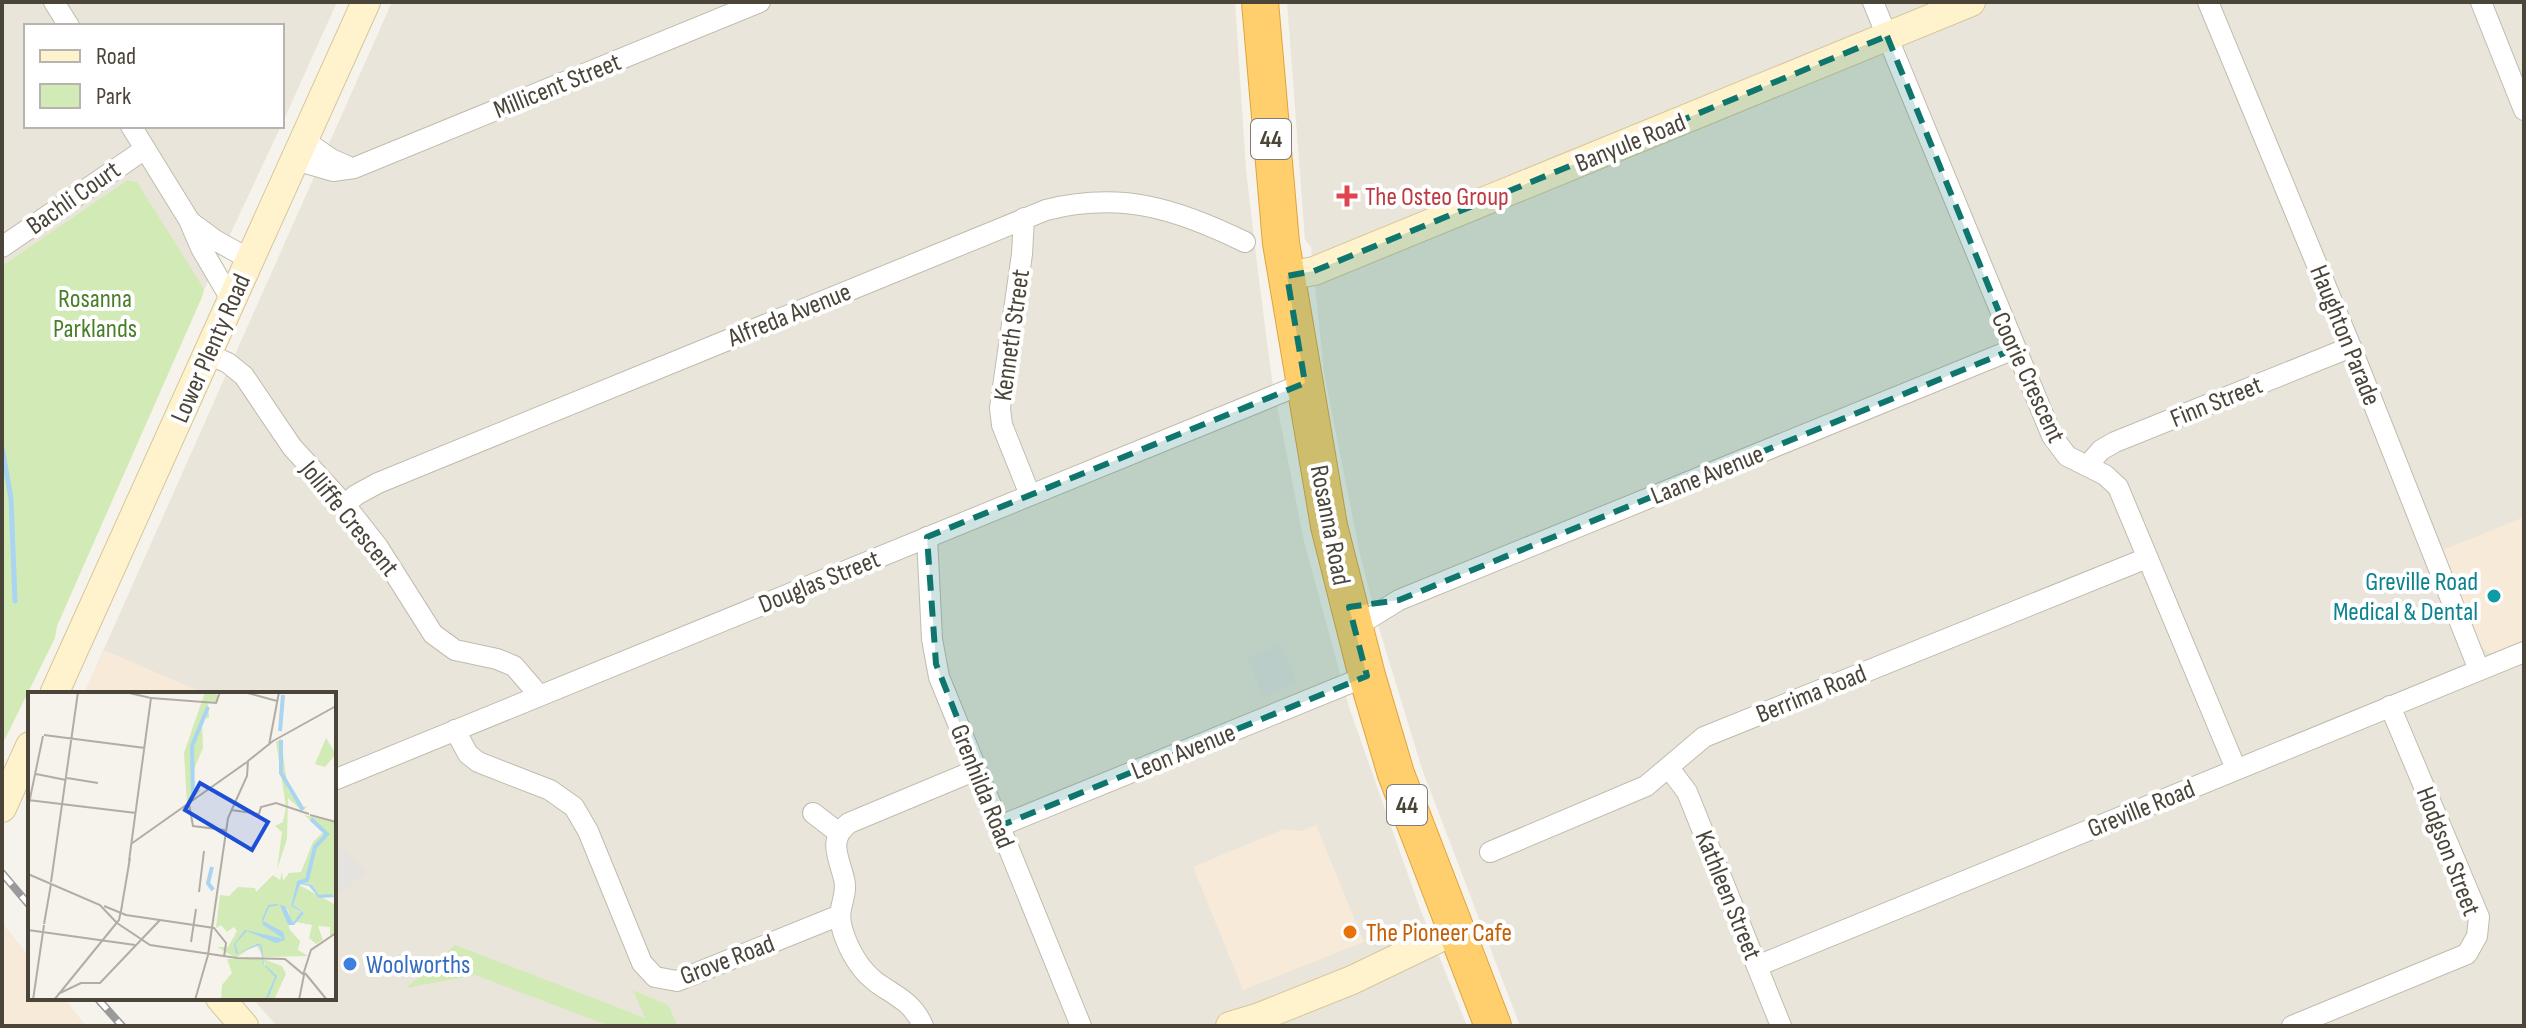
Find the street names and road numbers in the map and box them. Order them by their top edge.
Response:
street label: Millicent Street [489,47,626,126]
street label: Banyule Road [1571,107,1690,180]
road number: 44 [1251,119,1291,159]
street label: Bachli Court [21,155,127,242]
street label: Haughton Parade [2302,261,2387,410]
street label: Kenneth Street [988,267,1037,403]
street label: Lower Plenty Road [165,269,258,428]
street label: Alfreda Avenue [723,277,856,354]
street label: Coorie Crescent [1984,308,2071,448]
street label: Finn Street [2166,370,2267,435]
street label: Laane Avenue [1647,439,1769,512]
street label: Jolliffe Crescent [292,454,405,583]
street label: Rosanna Road [1303,463,1356,588]
street label: Douglas Street [754,544,885,621]
street label: Berrima Road [1752,658,1871,730]
street label: Leon Avenue [1127,718,1240,787]
street label: Grenhilda Road [943,720,1020,853]
street label: Greville Road [2083,774,2200,845]
street label: Hodgson Street [2409,783,2486,920]
road number: 44 [1387,785,1427,825]
street label: Kathleen Street [1688,826,1768,965]
street label: Grove Road [676,928,779,993]

